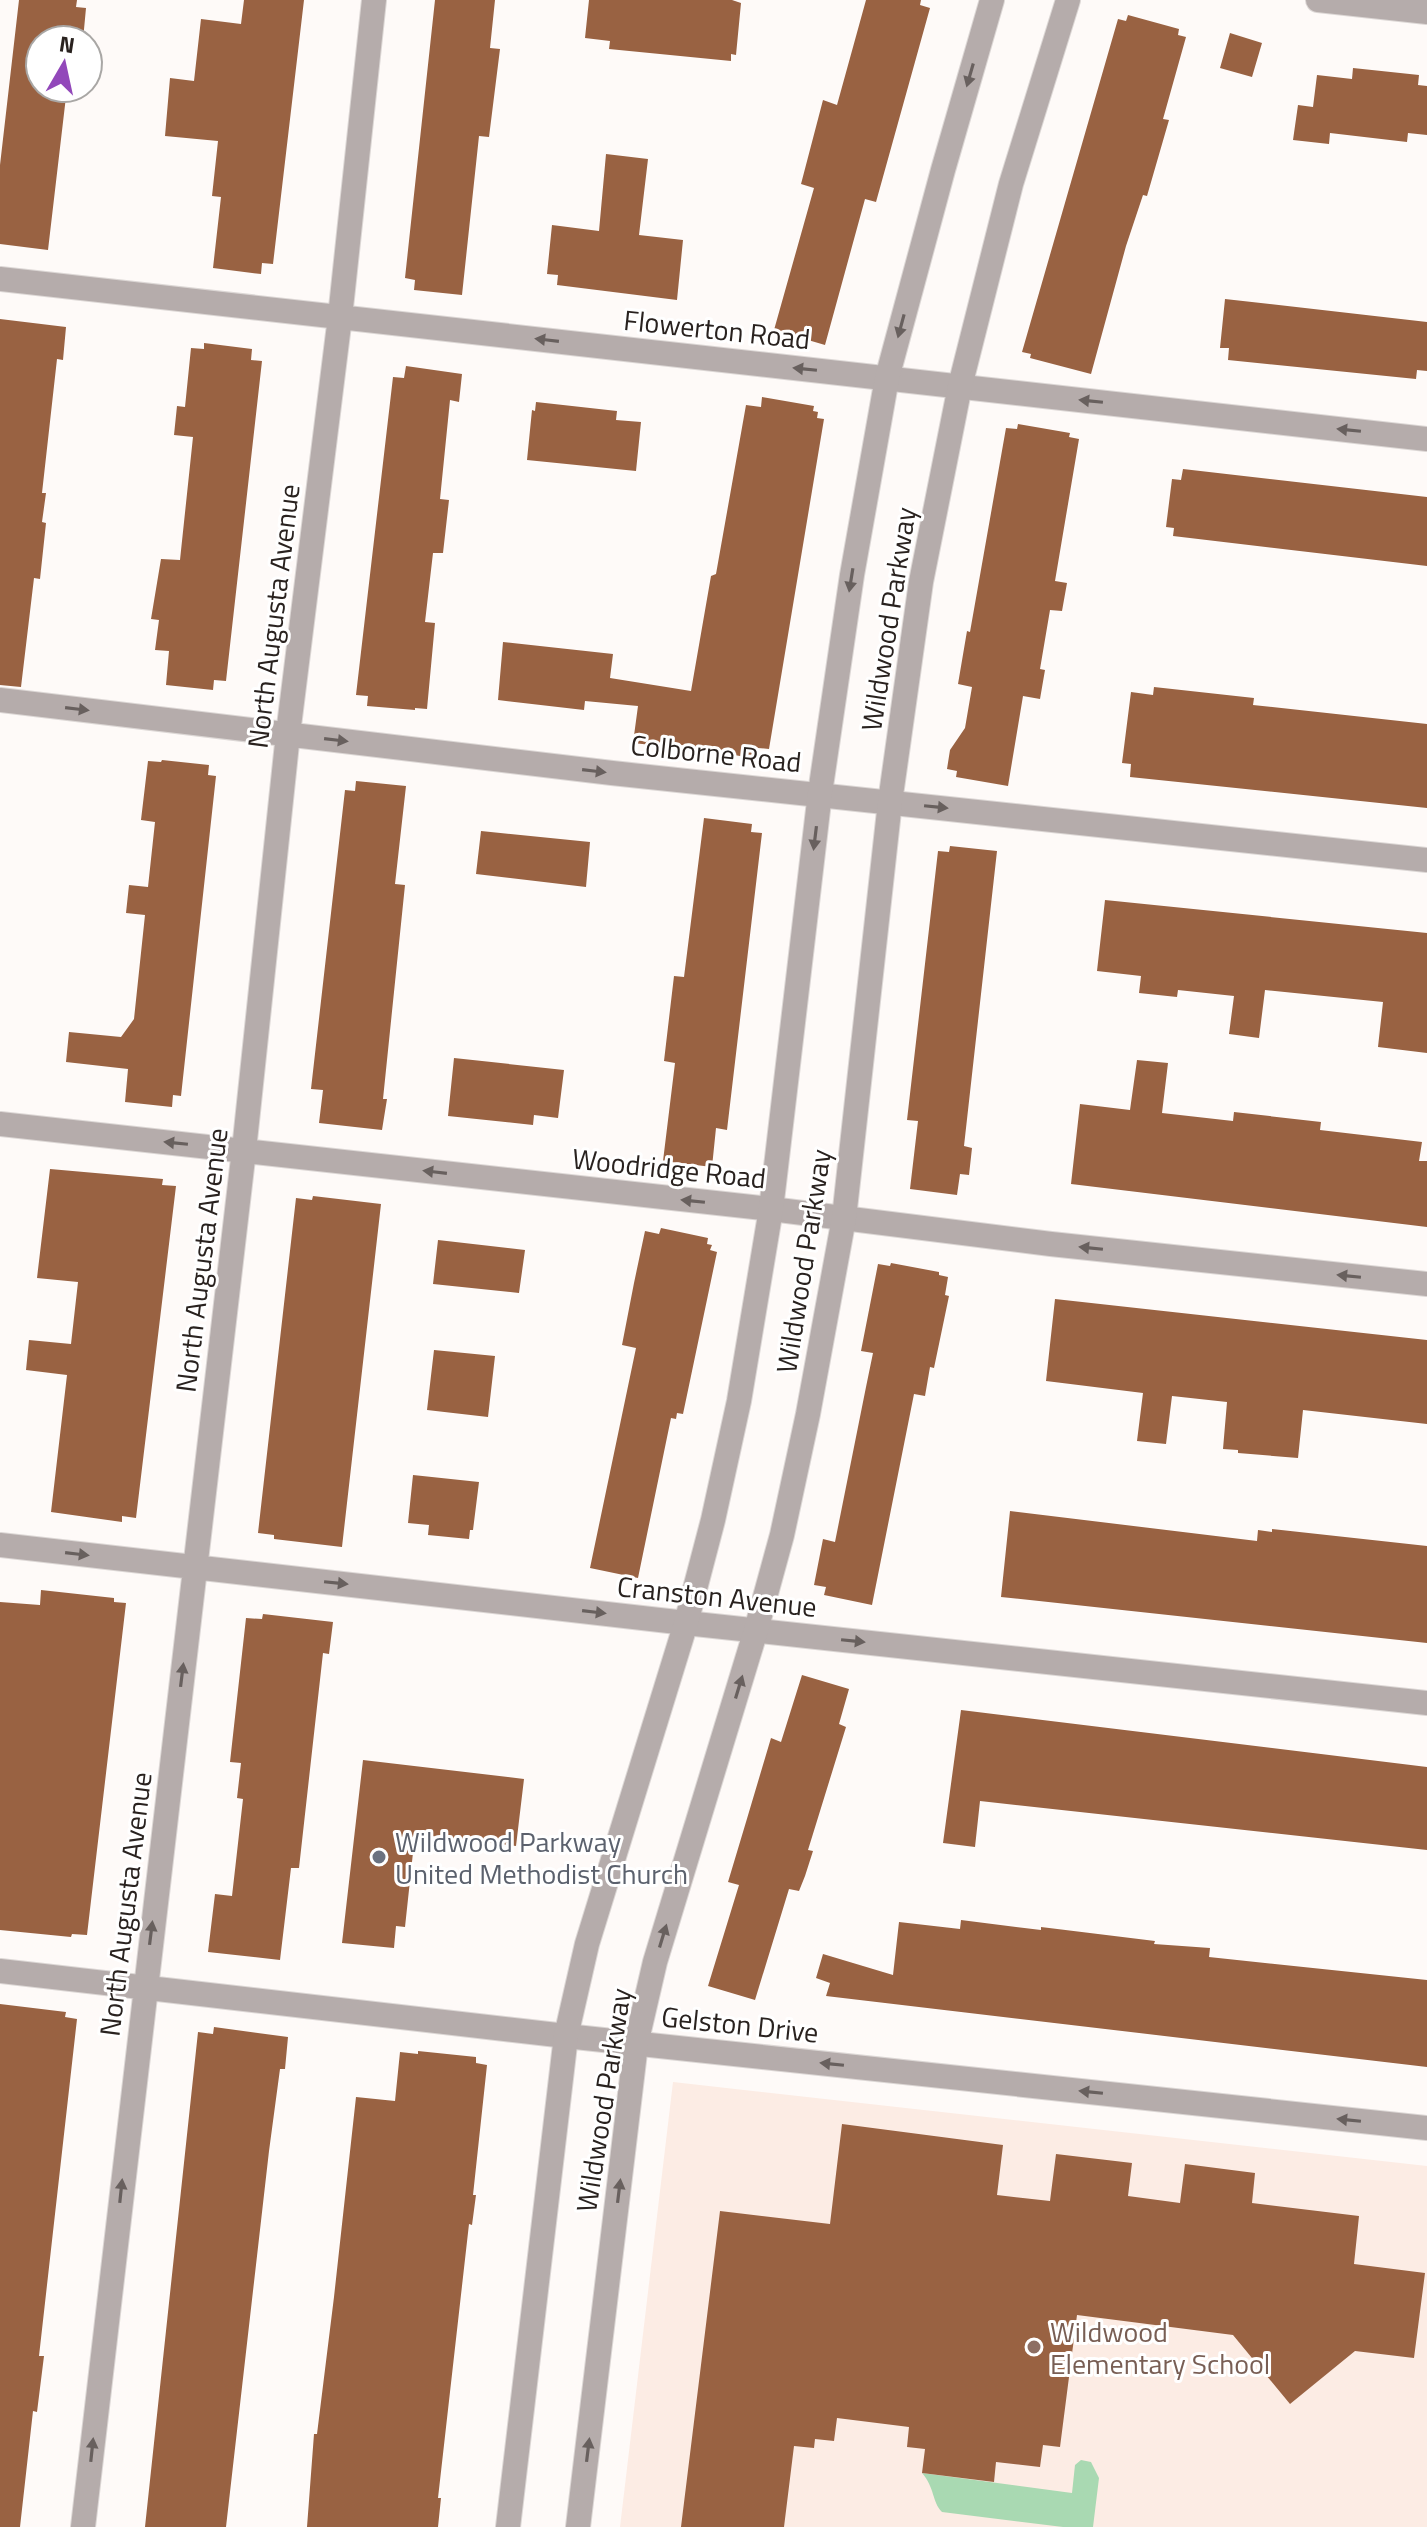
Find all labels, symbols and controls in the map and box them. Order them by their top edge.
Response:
north arrow [24,24,104,104]
text: N [57,26,77,62]
one-way arrow [964,62,976,87]
street label: Flowerton Road [622,298,812,360]
one-way arrow [895,313,907,338]
one-way arrow [534,334,559,347]
one-way arrow [792,362,817,375]
one-way arrow [1078,395,1103,408]
one-way arrow [1337,424,1362,437]
street label: North Augusta Avenue [235,482,311,750]
street label: Wildwood Parkway [849,504,927,734]
one-way arrow [844,568,857,593]
one-way arrow [65,702,90,715]
street label: Colborne Road [629,723,803,783]
one-way arrow [324,733,349,746]
one-way arrow [582,765,607,778]
one-way arrow [924,800,949,813]
one-way arrow [808,826,821,851]
street label: North Augusta Avenue [163,1126,239,1394]
one-way arrow [163,1136,188,1149]
street label: Woodridge Road [570,1136,768,1200]
street label: Wildwood Parkway [764,1146,842,1376]
one-way arrow [422,1166,447,1179]
one-way arrow [680,1194,705,1207]
one-way arrow [1078,1241,1103,1254]
one-way arrow [1337,1269,1362,1282]
one-way arrow [65,1547,90,1560]
street label: Cranston Avenue [615,1564,819,1628]
one-way arrow [324,1577,349,1590]
one-way arrow [582,1606,607,1619]
one-way arrow [840,1634,865,1647]
one-way arrow [176,1662,189,1687]
one-way arrow [733,1675,746,1699]
street label: North Augusta Avenue [87,1770,163,2038]
place label: Wildwood Parkway United Methodist Church [395,1820,688,1895]
marker: Wildwood Parkway United Methodist Church [370,1848,388,1866]
one-way arrow [145,1920,158,1945]
one-way arrow [657,1923,670,1947]
street label: Wildwood Parkway [564,1985,642,2215]
street label: Gelston Drive [659,1994,821,2054]
one-way arrow [820,2057,845,2070]
one-way arrow [1078,2085,1103,2098]
one-way arrow [1337,2113,1362,2126]
one-way arrow [115,2178,128,2203]
one-way arrow [612,2179,625,2204]
place label: Wildwood Elementary School [1050,2310,1270,2385]
marker: Wildwood Elementary School [1025,2338,1043,2356]
one-way arrow [86,2437,99,2462]
one-way arrow [581,2437,594,2462]

